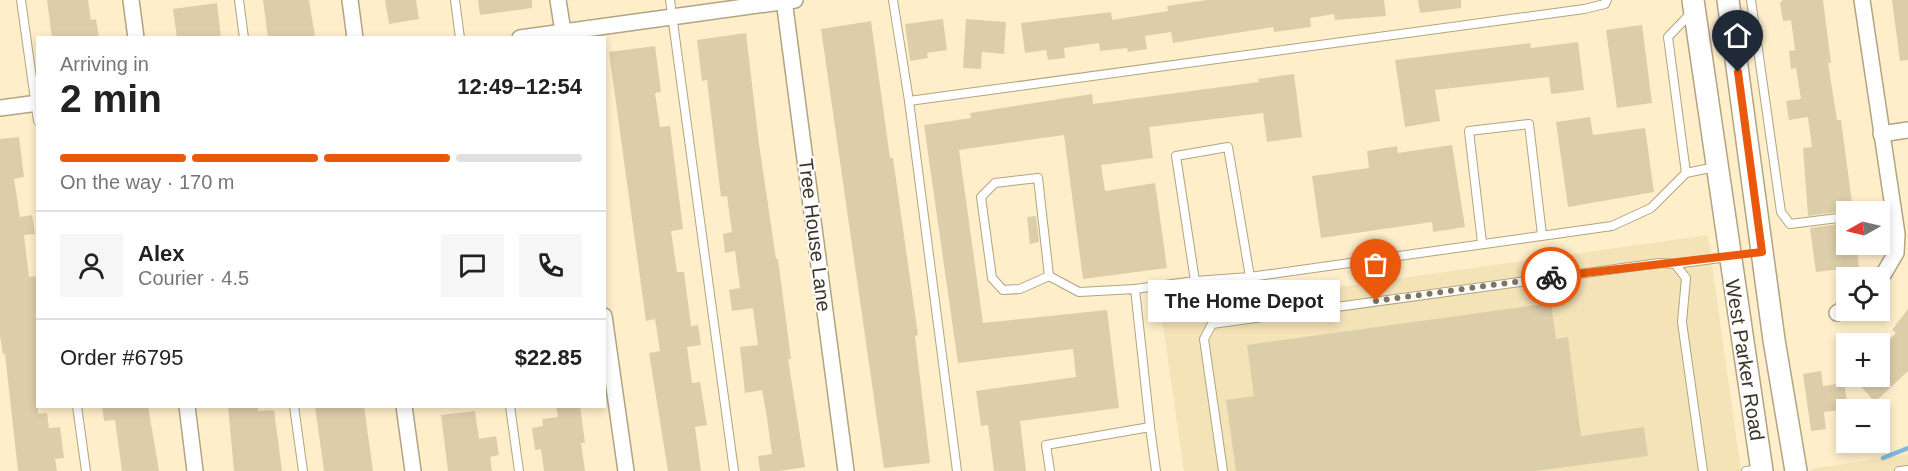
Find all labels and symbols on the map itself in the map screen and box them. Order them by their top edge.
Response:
pin [1712,10,1763,72]
street label: Tree House Lane [795,157,835,313]
north arrow [1836,201,1890,255]
pin [1350,239,1401,301]
courier [1521,247,1581,307]
street label: West Parker Road [1721,278,1769,442]
callout: The Home Depot [1148,280,1340,322]

